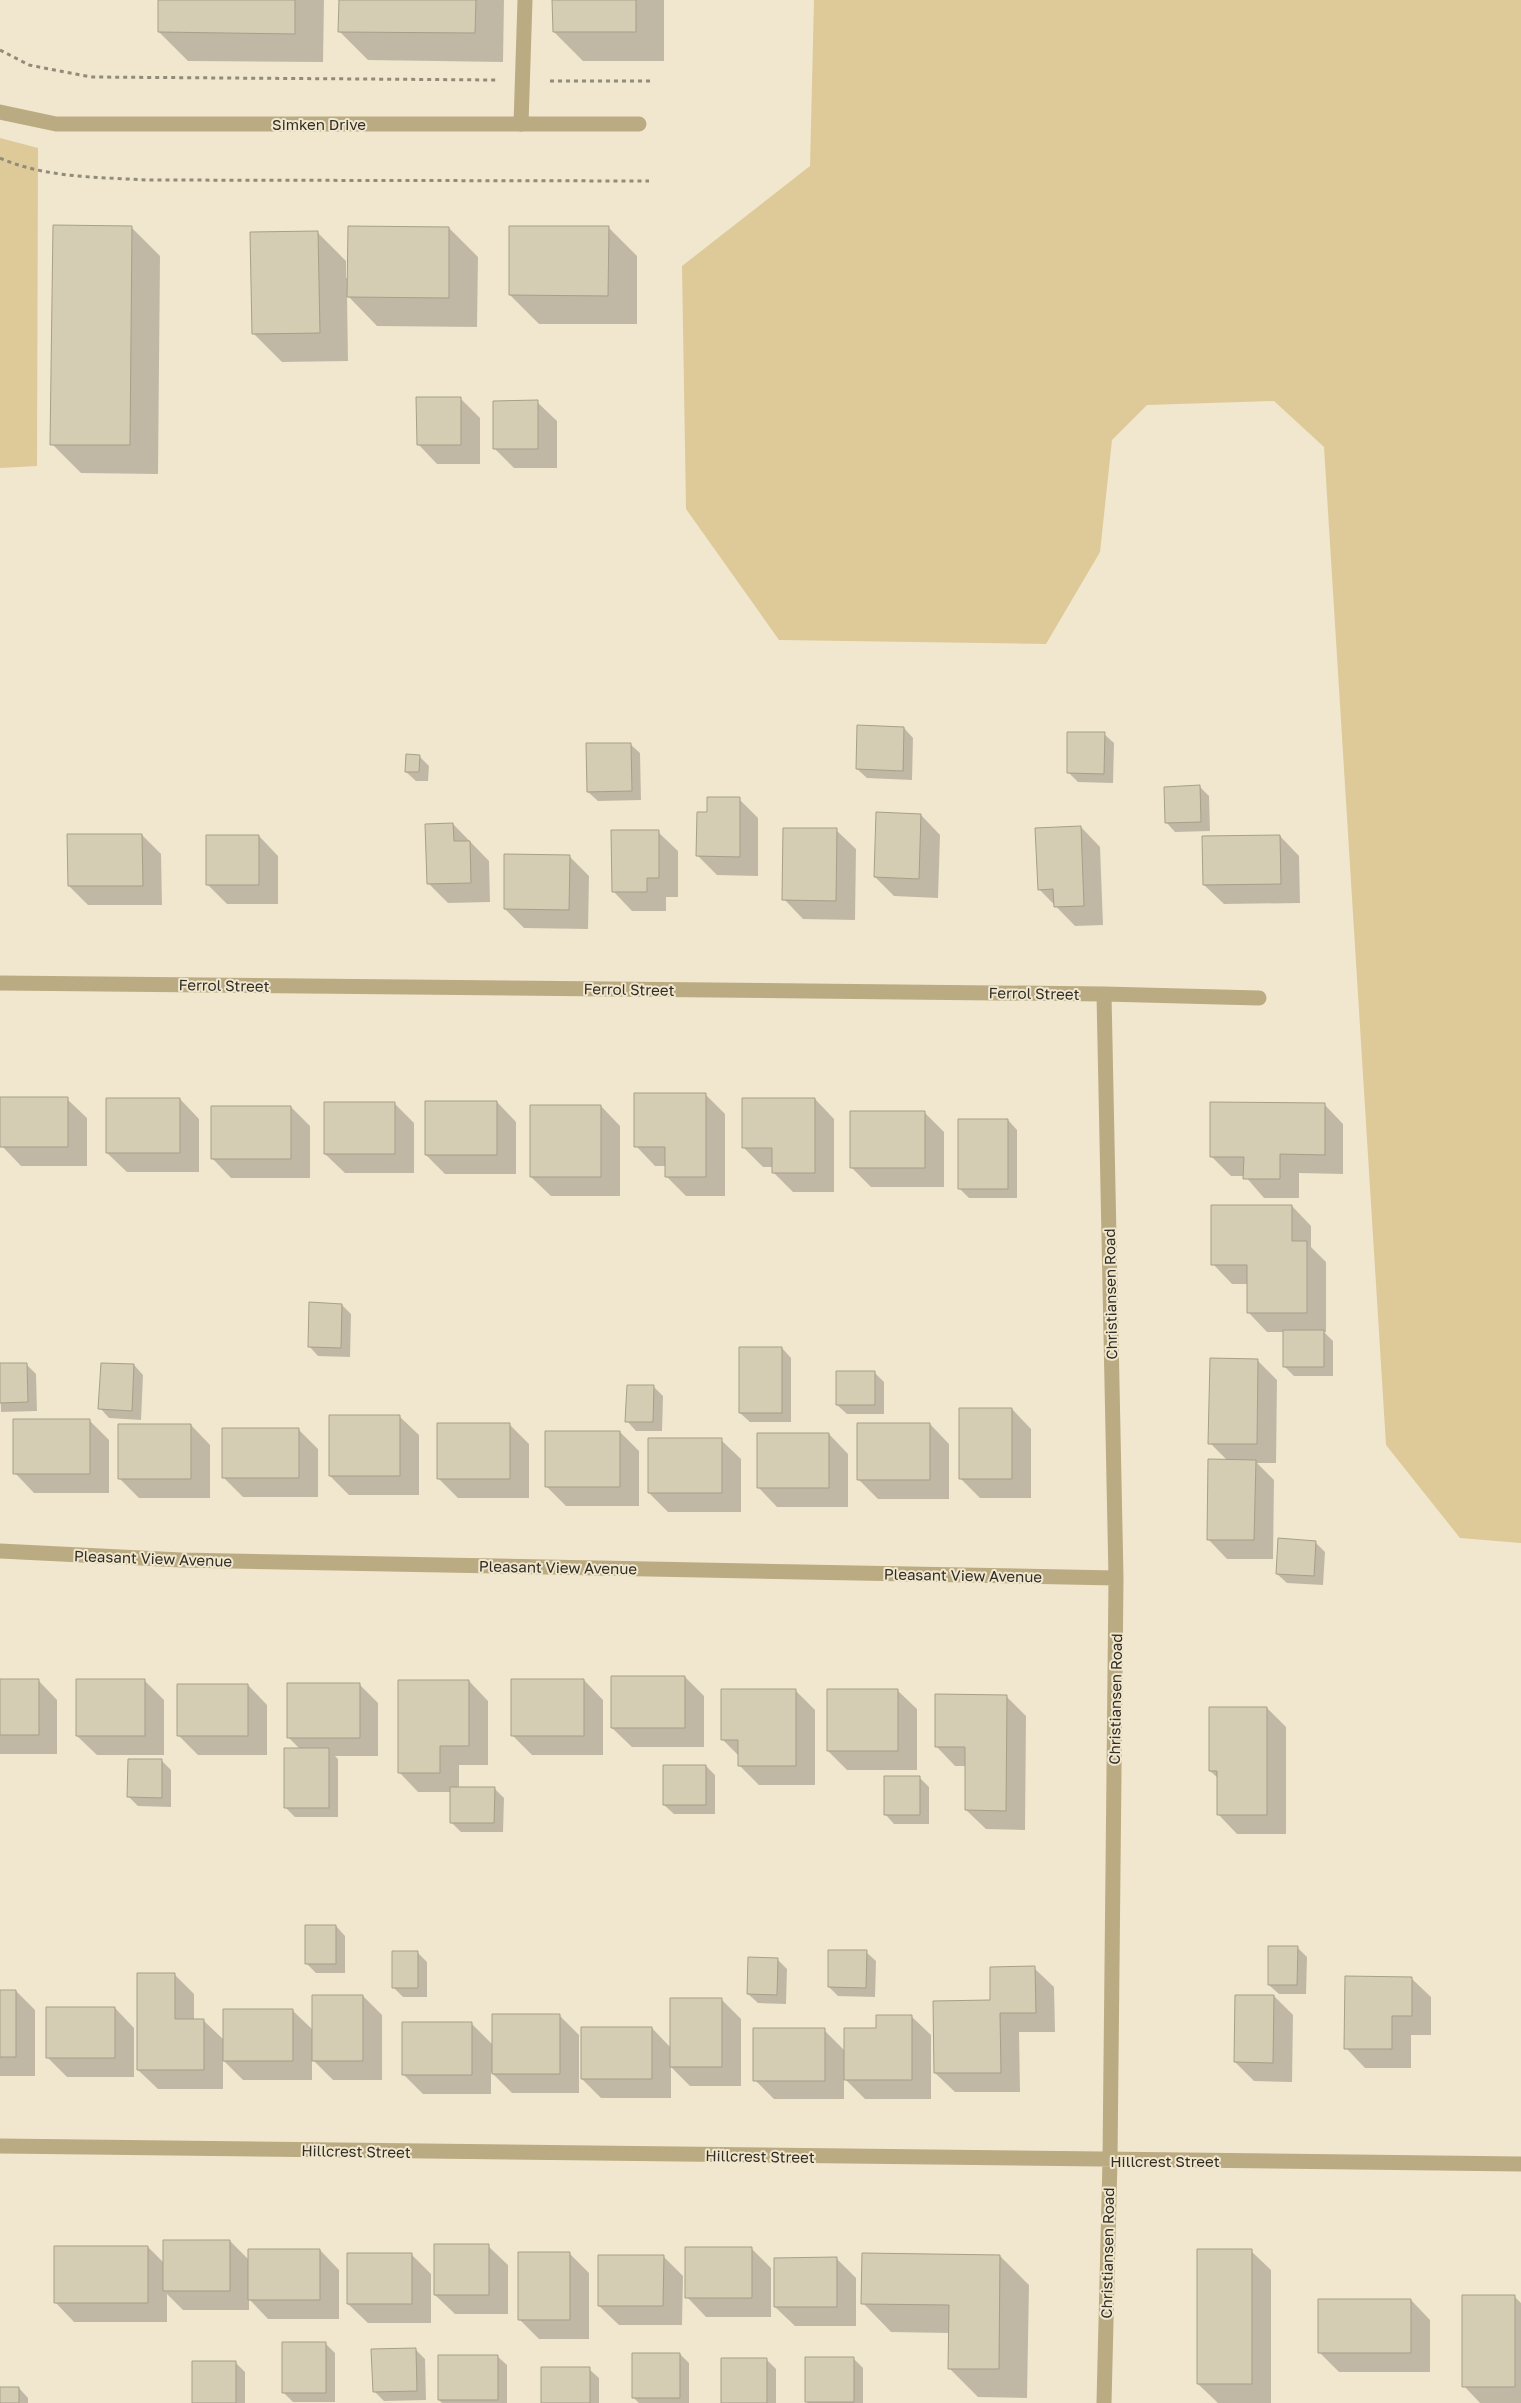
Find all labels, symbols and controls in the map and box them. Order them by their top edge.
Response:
street label: Simken Drive [272,115,366,133]
street label: Ferrol Street [178,975,270,995]
street label: Ferrol Street [583,979,675,999]
street label: Ferrol Street [988,983,1080,1003]
street label: Christiansen Road [1100,1228,1120,1360]
street label: Pleasant View Avenue [74,1546,233,1570]
street label: Pleasant View Avenue [479,1557,638,1577]
street label: Pleasant View Avenue [884,1565,1043,1585]
street label: Christiansen Road [1105,1633,1125,1765]
street label: Hillcrest Street [301,2141,411,2161]
street label: Hillcrest Street [705,2146,815,2166]
street label: Hillcrest Street [1110,2152,1220,2170]
street label: Christiansen Road [1097,2187,1117,2319]

